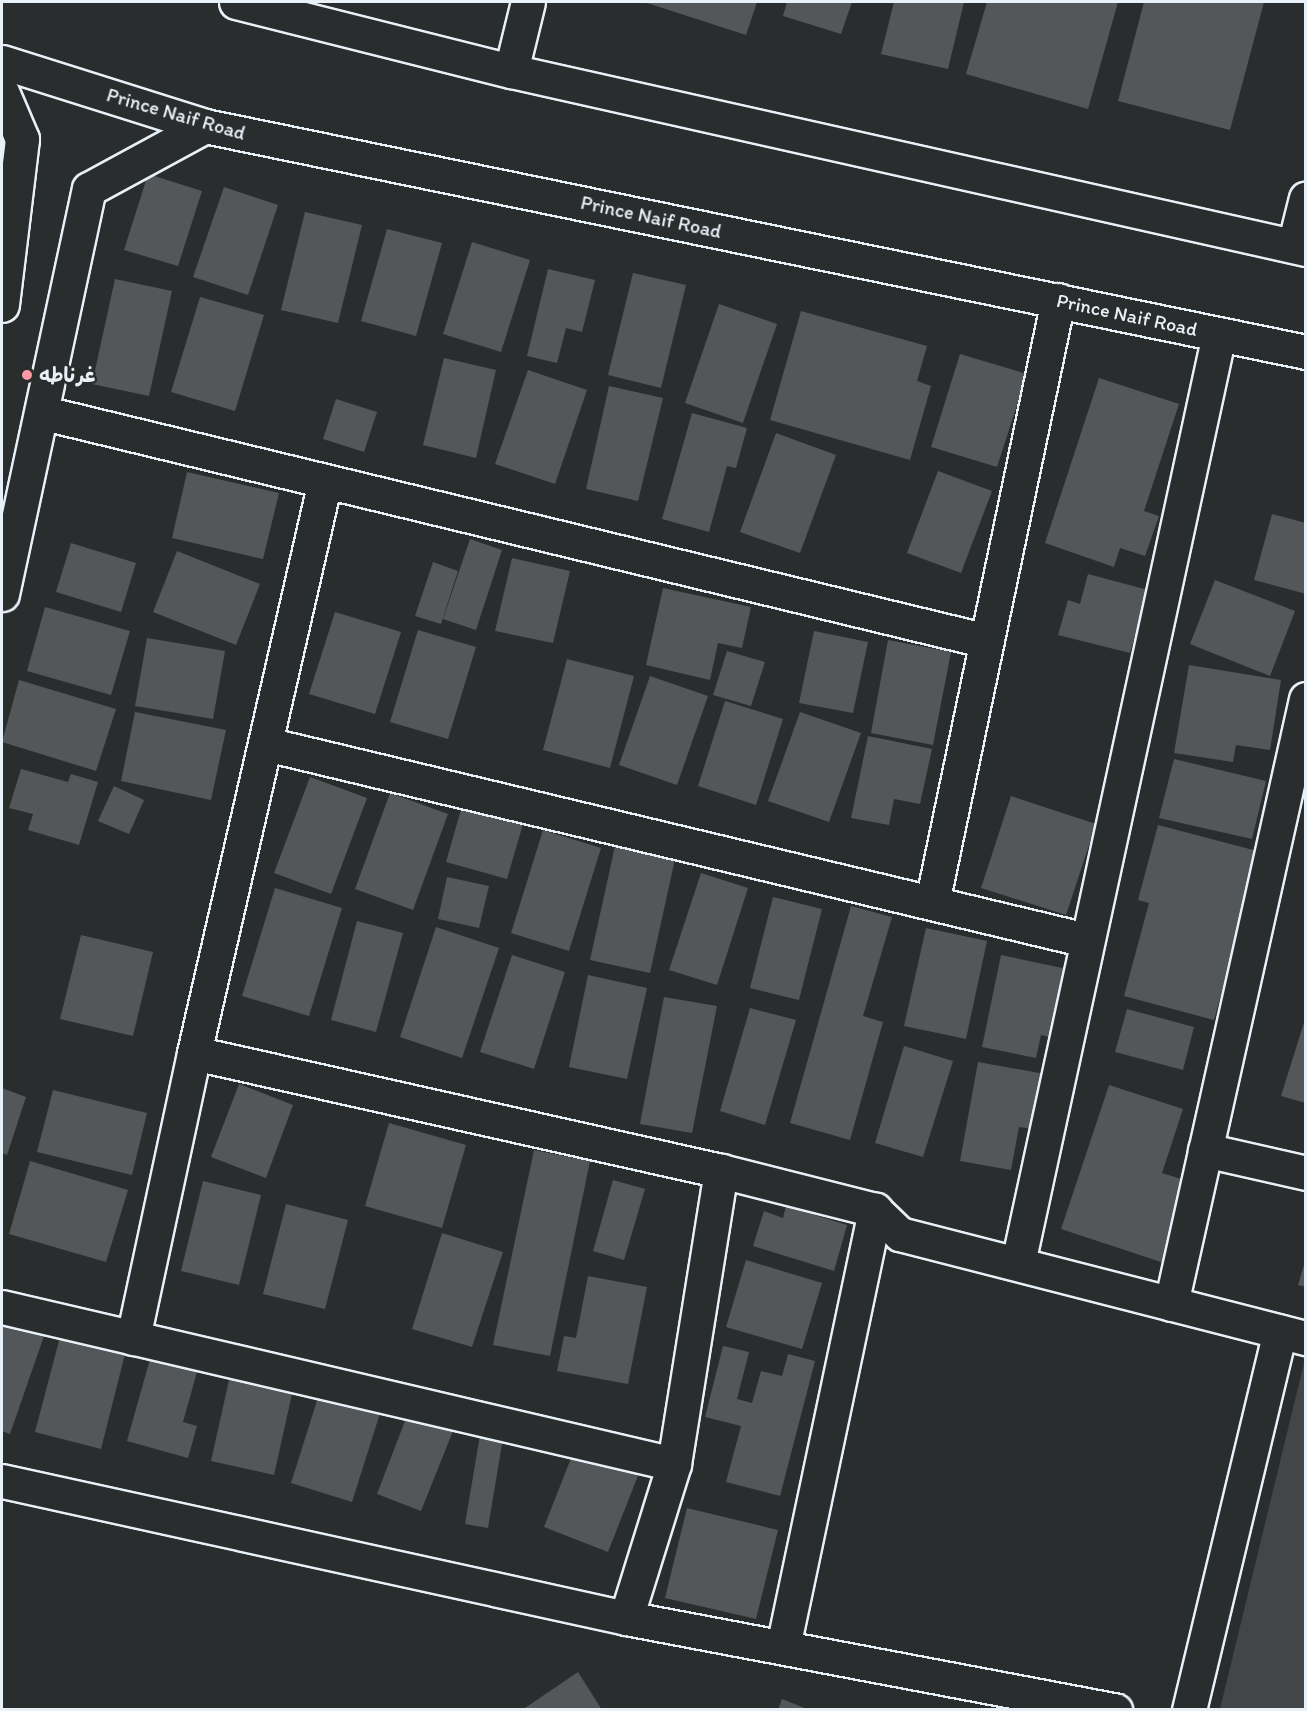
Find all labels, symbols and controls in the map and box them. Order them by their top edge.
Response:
street label: Prince Naif Road [104,83,248,145]
street label: Prince Naif Road [579,190,723,244]
street label: Prince Naif Road [1055,288,1199,342]
place label: غرناطه [39,363,95,387]
marker: غرناطه [20,368,34,382]

